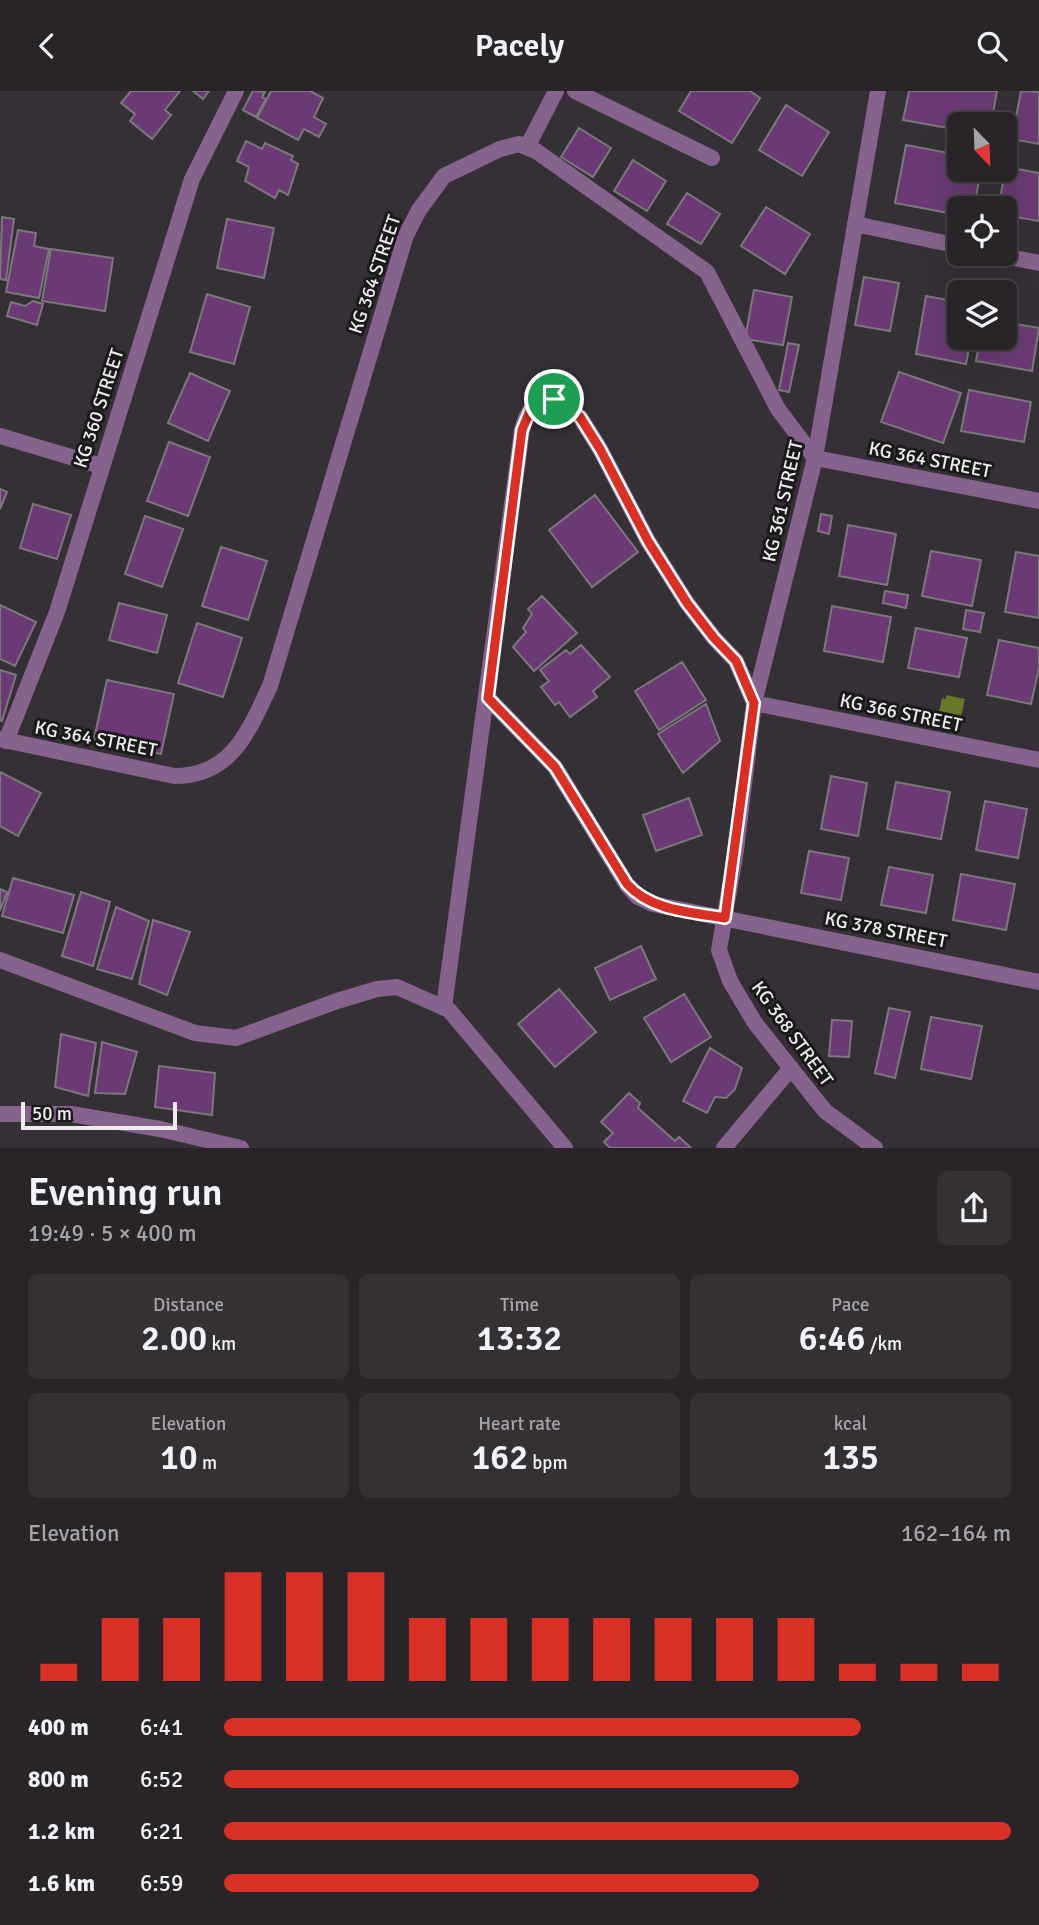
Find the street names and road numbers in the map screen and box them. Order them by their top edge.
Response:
street label: KG 364 STREET [343,211,407,337]
street label: KG 360 STREET [68,345,130,471]
street label: KG 364 STREET [867,436,994,484]
street label: KG 361 STREET [757,437,809,564]
street label: KG 366 STREET [838,688,965,738]
street label: KG 364 STREET [33,715,160,763]
street label: KG 378 STREET [823,906,950,954]
street label: KG 368 STREET [746,976,839,1091]

